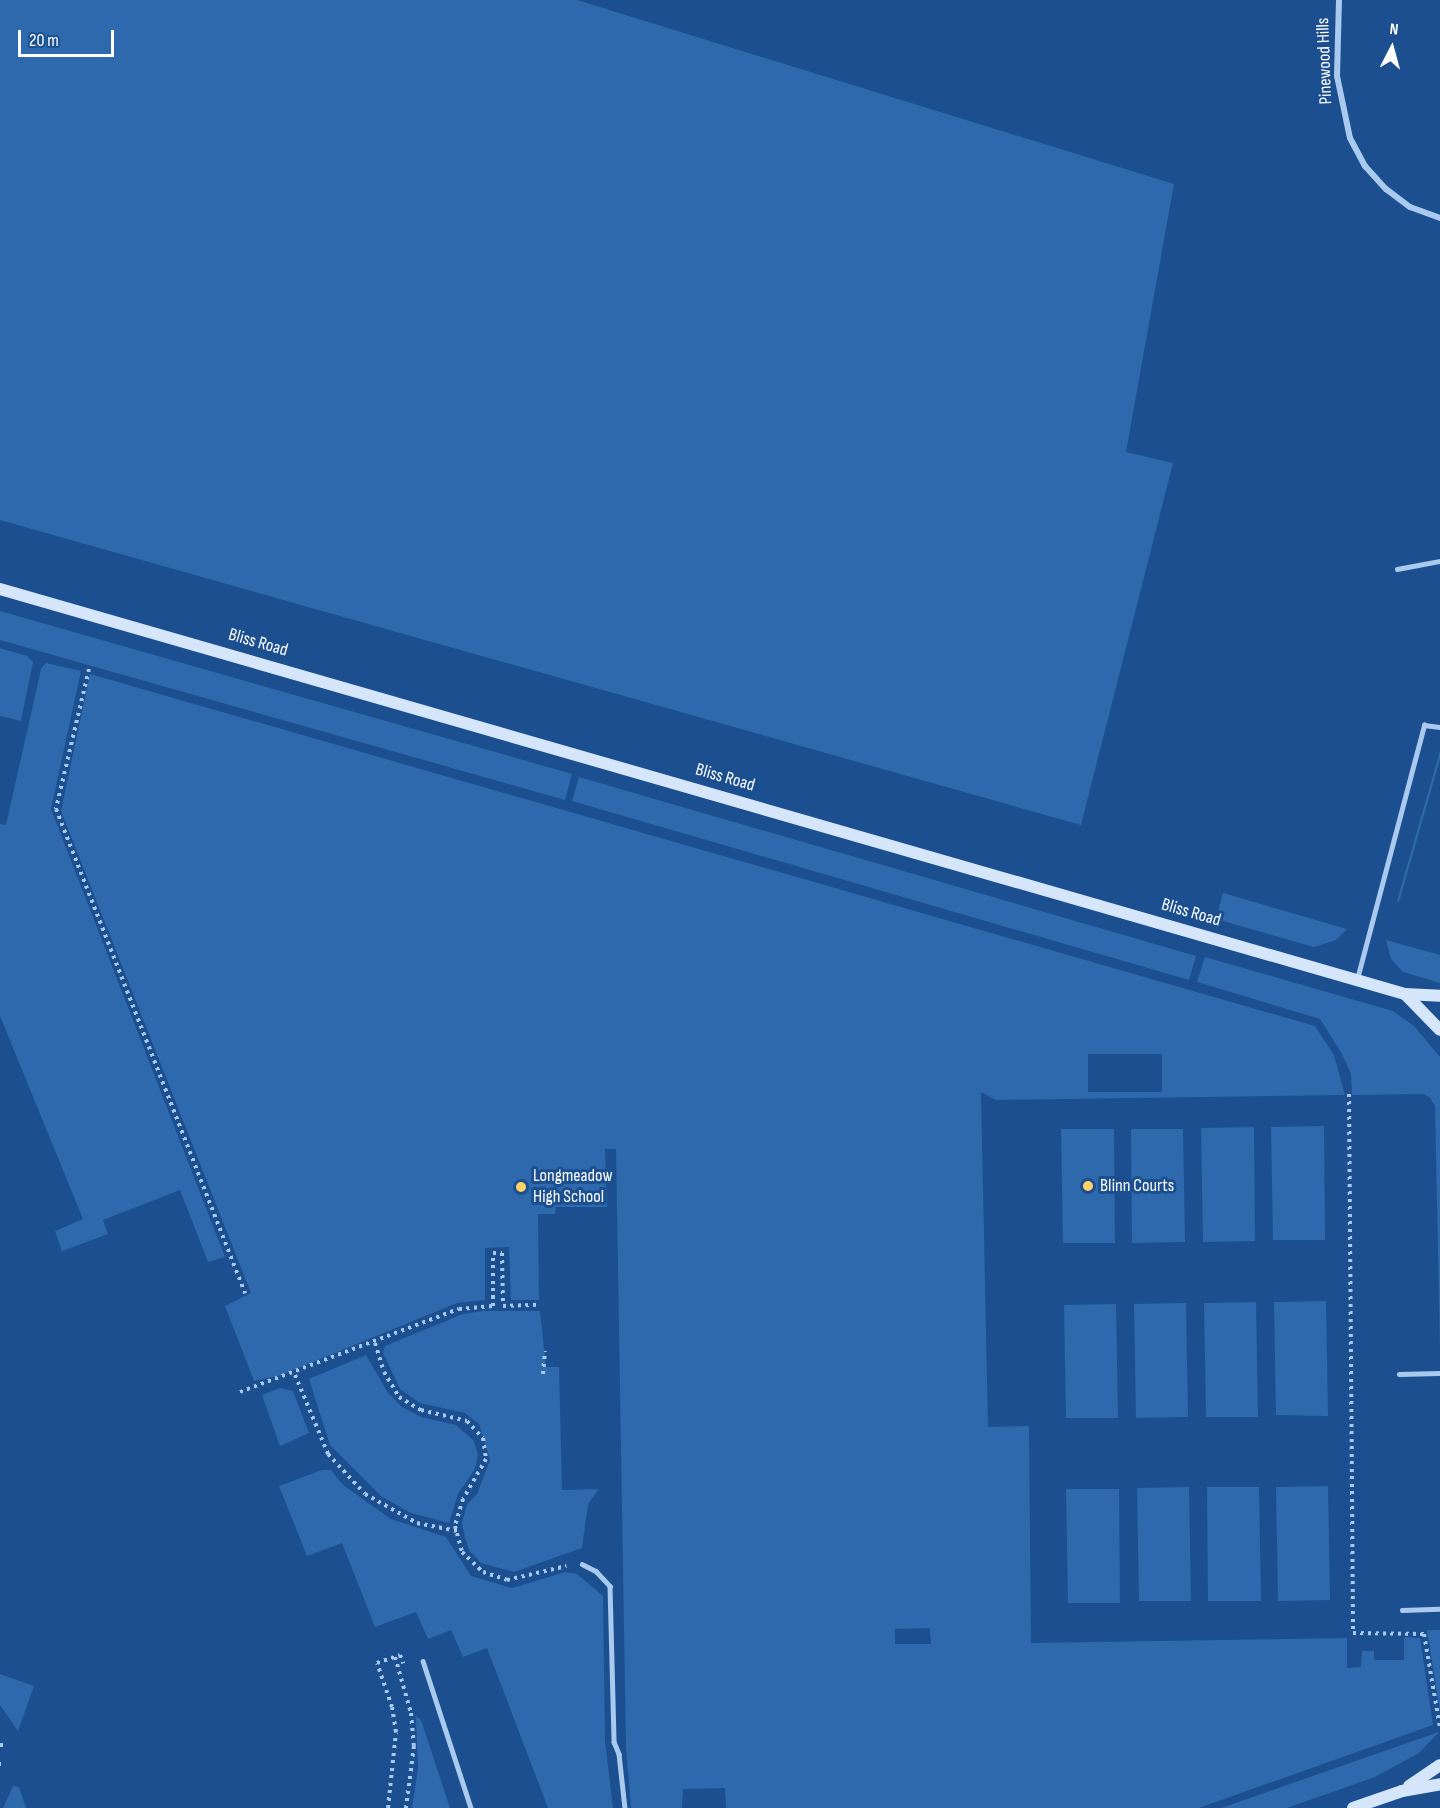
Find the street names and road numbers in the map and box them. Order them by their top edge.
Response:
street label: Pinewood Hills [1313,17,1337,105]
street label: Bliss Road [226,624,290,662]
street label: Bliss Road [693,759,757,797]
street label: Bliss Road [1159,894,1223,932]

